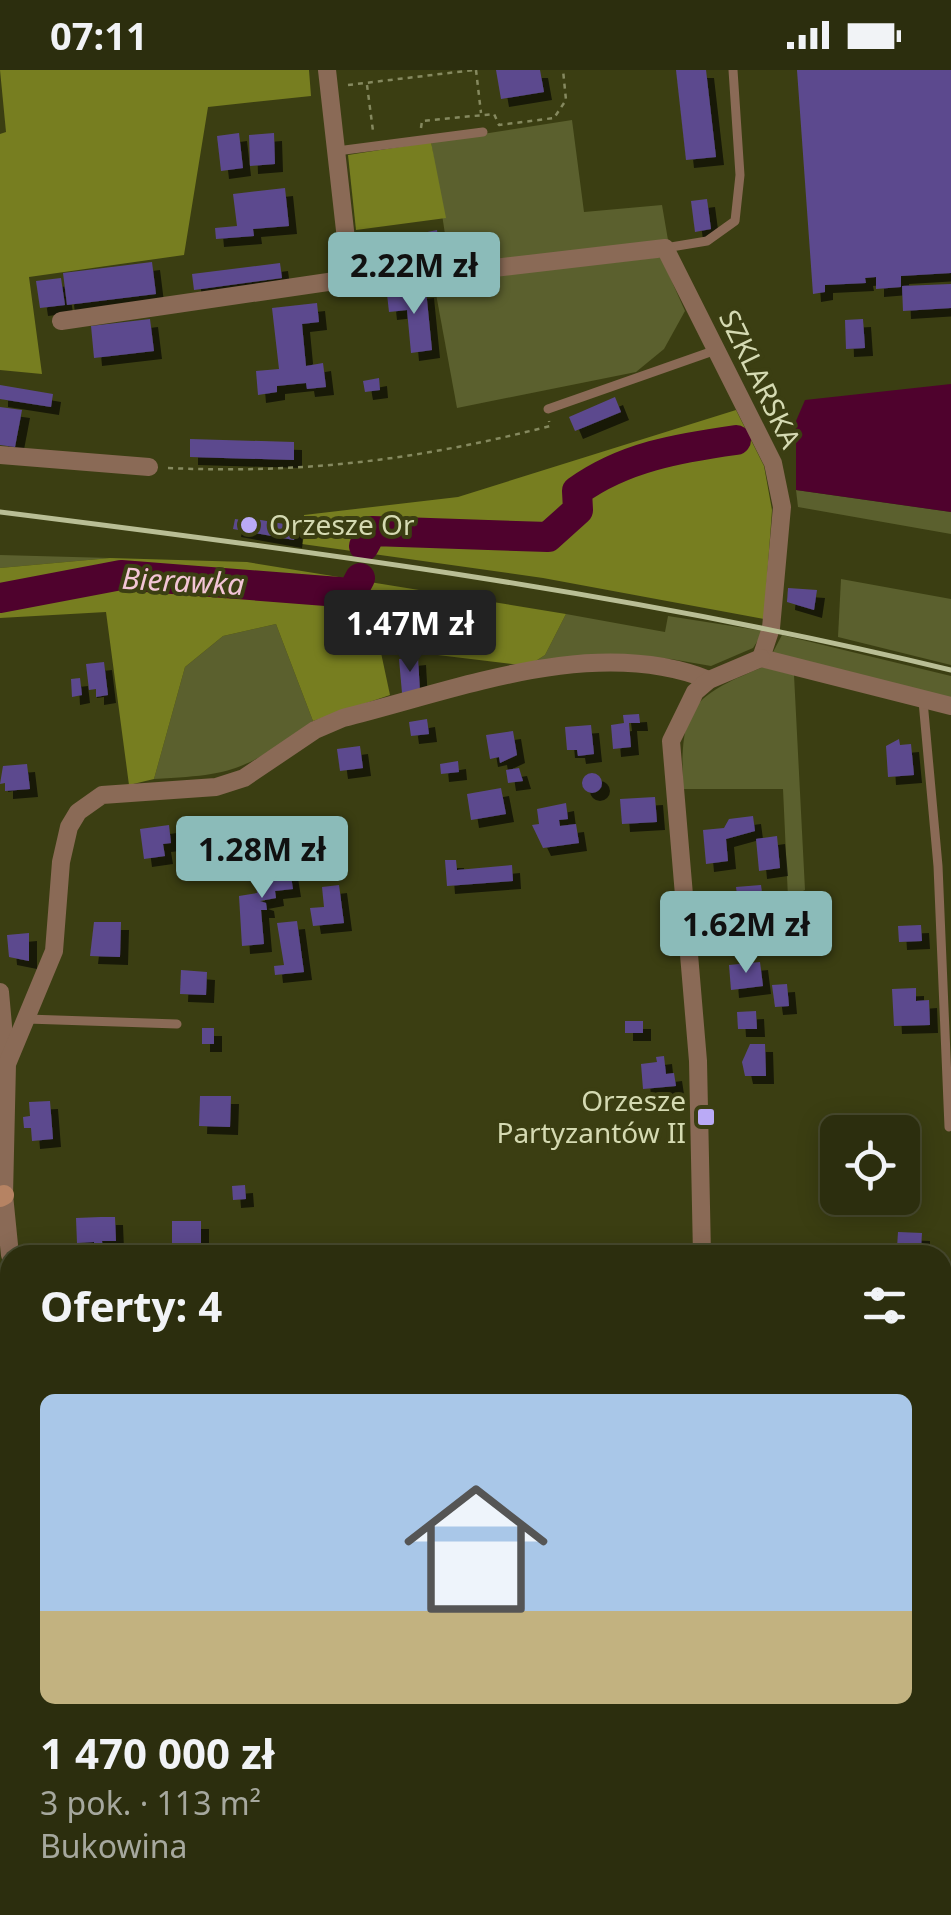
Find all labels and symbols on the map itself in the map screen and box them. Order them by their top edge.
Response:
pin: 2.22M zł [311,232,517,317]
street label: SZKLARSKA [711,303,811,454]
place label: Orzesze Or [269,505,415,543]
marker: Orzesze Or [238,514,260,536]
water label: Bierawka [121,557,245,604]
pin: 1.47M zł [307,590,513,675]
pin: 1.28M zł [159,816,365,901]
pin: 1.62M zł [643,891,849,976]
place label: Orzesze Partyzantów II [496,1081,686,1151]
marker: Orzesze Partyzantów II [695,1106,717,1128]

